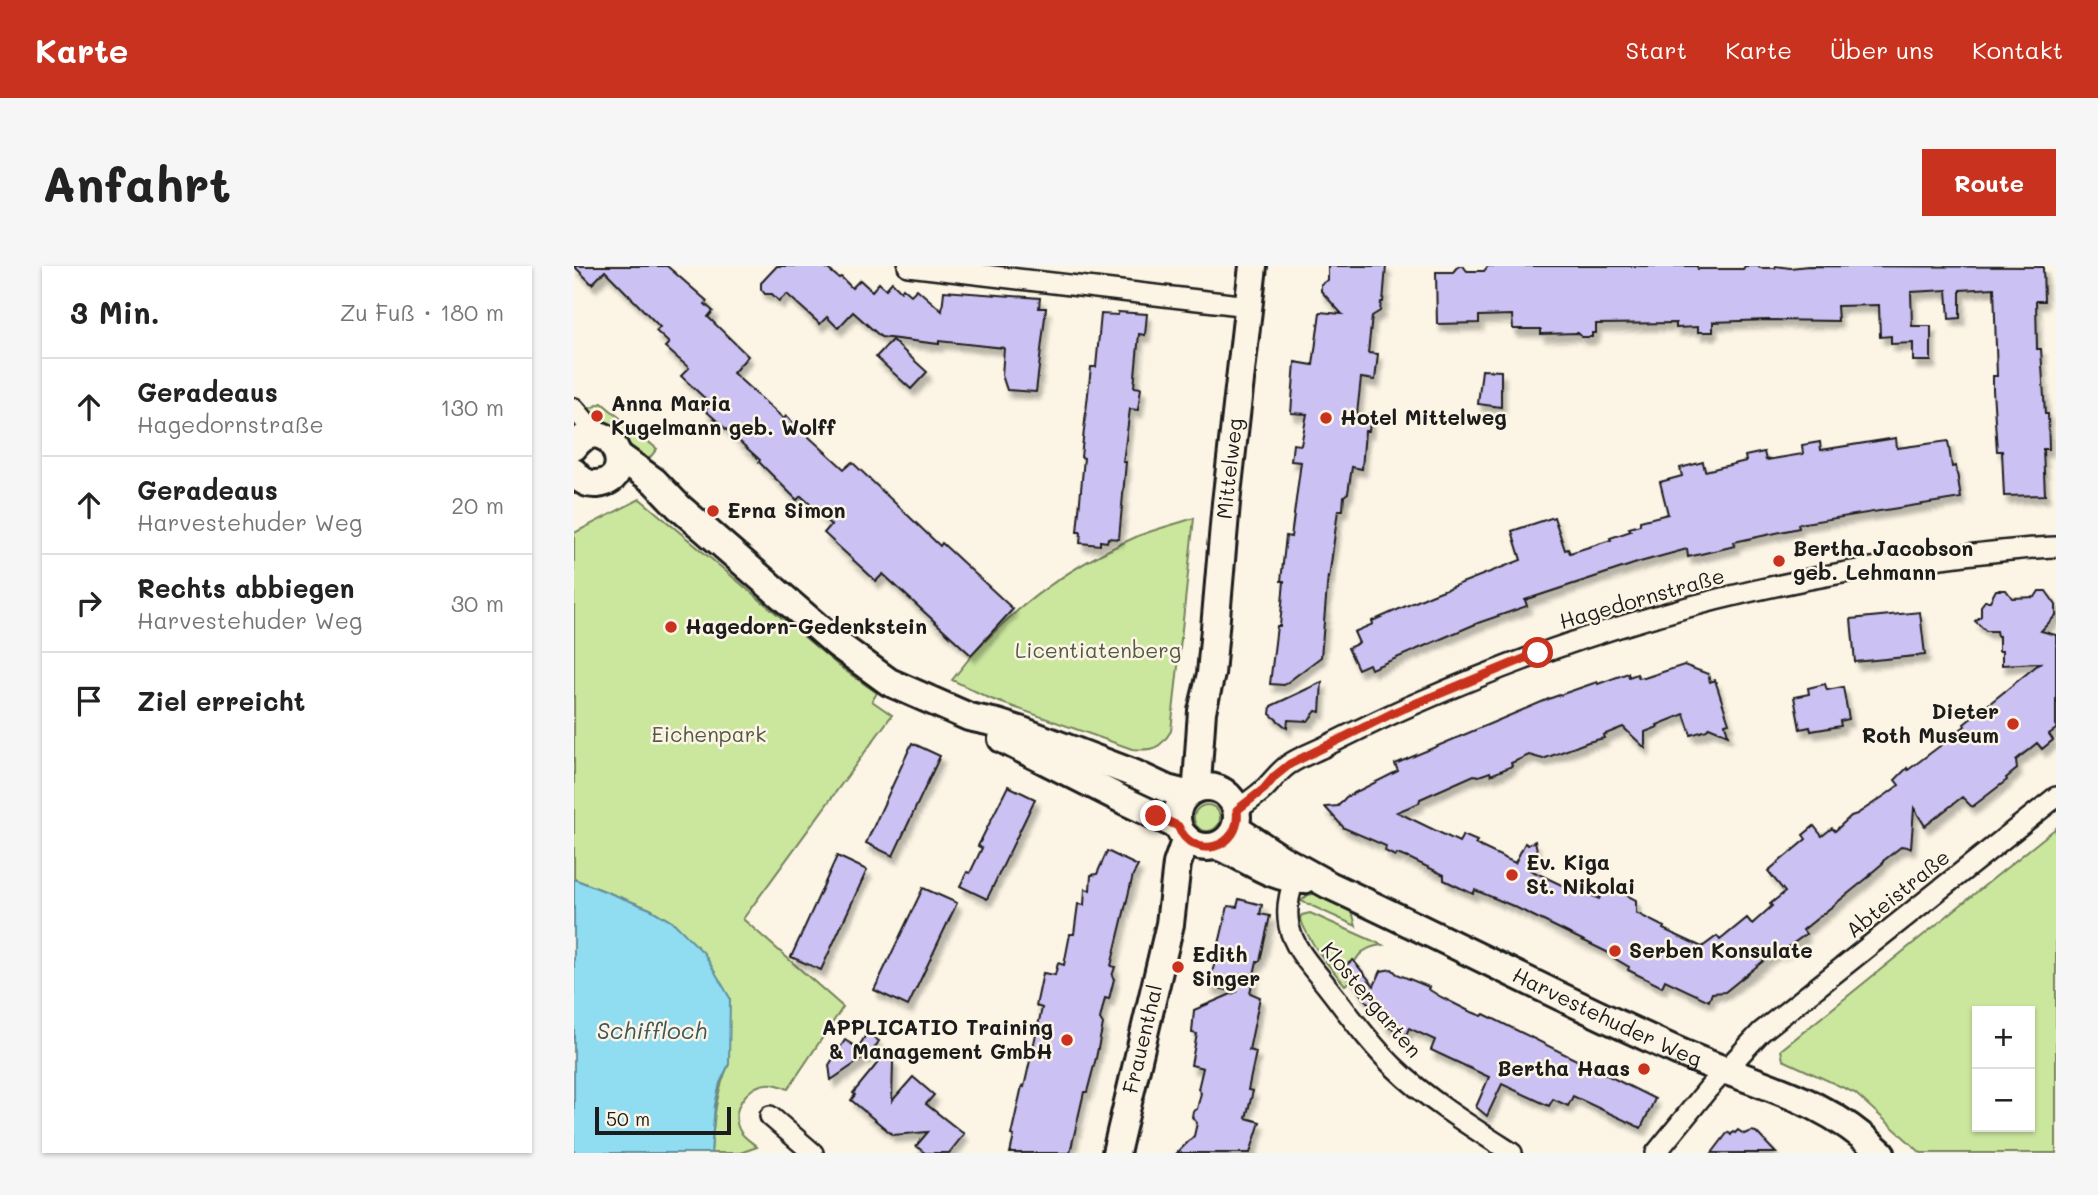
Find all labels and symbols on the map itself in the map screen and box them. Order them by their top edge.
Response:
place label: Anna Maria Kugelmann geb. Wolff [611,389,837,440]
place label: Hotel Mittelweg [1340,403,1507,430]
marker: Anna Maria Kugelmann geb. Wolff [589,408,605,424]
marker: Hotel Mittelweg [1318,410,1334,426]
street label: Mittelweg [1210,417,1248,520]
place label: Erna Simon [727,496,846,523]
marker: Erna Simon [705,503,721,519]
place label: Bertha Jacobson geb. Lehmann [1793,534,1973,585]
marker: Bertha Jacobson geb. Lehmann [1771,553,1787,569]
street label: Hagedornstraße [1556,561,1727,634]
place label: Hagedorn-Gedenkstein [685,612,927,639]
marker: Hagedorn-Gedenkstein [663,619,679,635]
park label: Licentiatenberg [1015,636,1181,663]
route start [1522,637,1553,668]
place label: Dieter Roth Museum [1862,697,1999,748]
marker: Dieter Roth Museum [2005,716,2021,732]
park label: Eichenpark [651,720,767,747]
route end [1140,800,1171,831]
street label: Abteistraße [1840,843,1954,943]
place label: Ev. Kiga St. Nikolai [1526,848,1635,899]
marker: Ev. Kiga St. Nikolai [1504,867,1520,883]
street label: Klostergarten [1316,936,1428,1063]
place label: Serben Konsulate [1629,936,1813,963]
place label: Edith Singer [1192,940,1260,991]
marker: Serben Konsulate [1607,943,1623,959]
marker: Edith Singer [1170,959,1186,975]
street label: Harvestehuder Weg [1509,960,1706,1072]
street label: Frauenthal [1116,982,1167,1096]
place label: APPLICATIO Training & Management GmbH [822,1013,1053,1064]
water label: Schiffloch [597,1015,707,1045]
marker: APPLICATIO Training & Management GmbH [1059,1032,1075,1048]
place label: Bertha Haas [1497,1054,1630,1081]
marker: Bertha Haas [1636,1061,1652,1077]
scale bar [595,1104,732,1136]

